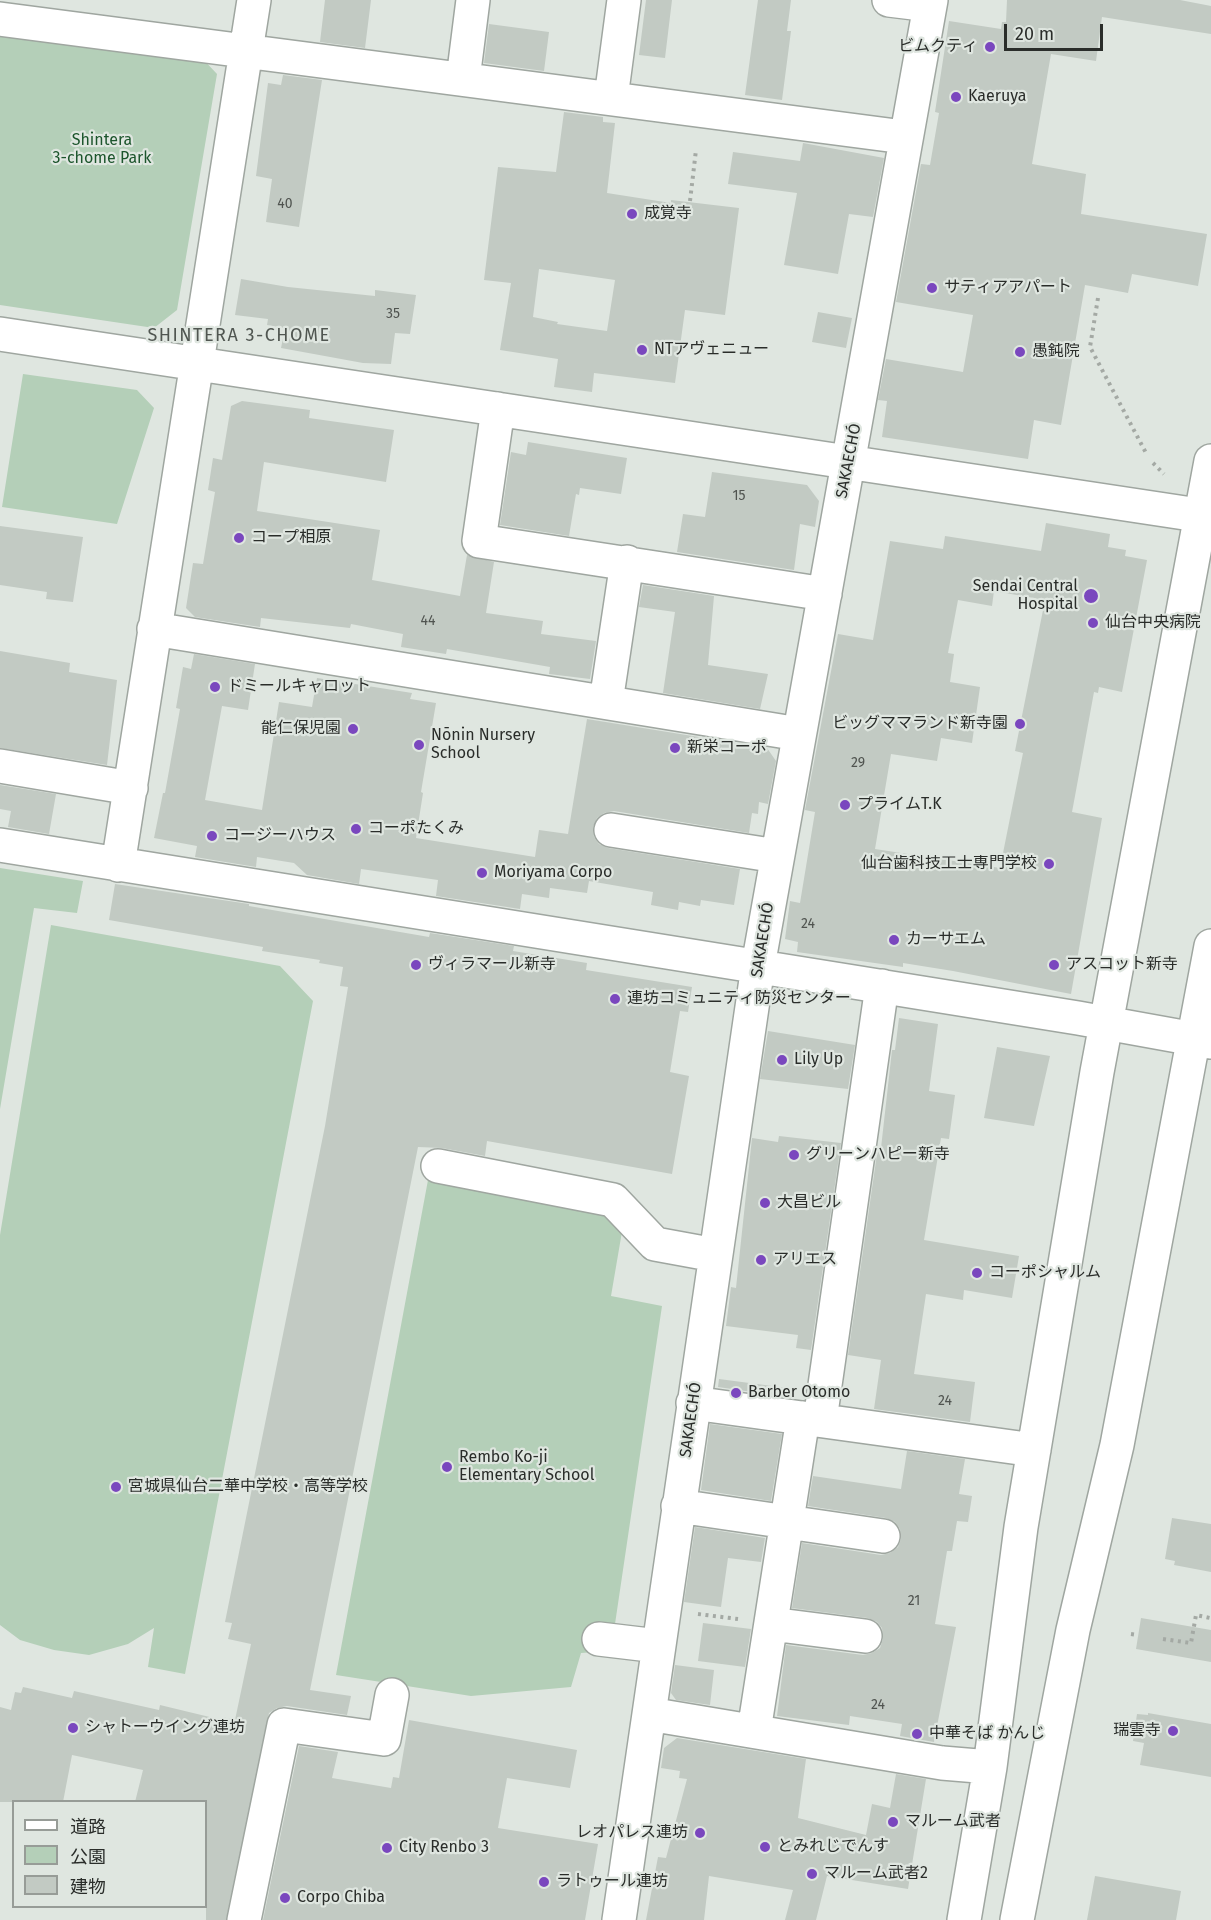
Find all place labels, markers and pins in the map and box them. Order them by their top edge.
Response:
place label: ビムクティ [898,37,978,57]
marker: ビムクティ [983,40,997,54]
place label: Kaeruya [968,87,1027,107]
marker: Kaeruya [949,90,963,104]
place label: 成覚寺 [644,204,692,224]
marker: 成覚寺 [625,207,639,221]
place label: サティアアパート [944,278,1072,298]
marker: サティアアパート [925,281,939,295]
place label: NTアヴェニュー [654,340,769,360]
place label: 愚鈍院 [1032,342,1080,362]
marker: NTアヴェニュー [635,343,649,357]
marker: 愚鈍院 [1013,345,1027,359]
place label: コープ相原 [251,528,331,548]
marker: コープ相原 [232,531,246,545]
place label: Sendai Central Hospital [973,577,1078,615]
marker: Sendai Central Hospital [1082,587,1100,605]
place label: 仙台中央病院 [1105,613,1201,633]
marker: 仙台中央病院 [1086,616,1100,630]
place label: ドミールキャロット [227,677,371,697]
marker: ドミールキャロット [208,680,222,694]
place label: ビッグママランド新寺園 [832,714,1008,734]
marker: ビッグママランド新寺園 [1013,717,1027,731]
place label: 能仁保児園 [261,719,341,739]
marker: 能仁保児園 [346,722,360,736]
place label: Nōnin Nursery School [431,726,535,764]
marker: Nōnin Nursery School [412,738,426,752]
place label: 新栄コーポ [687,738,767,758]
marker: 新栄コーポ [668,741,682,755]
place label: プライムT.K [857,795,942,815]
marker: プライムT.K [838,798,852,812]
place label: コーポたくみ [368,819,464,839]
marker: コーポたくみ [349,822,363,836]
place label: コージーハウス [224,826,336,846]
marker: コージーハウス [205,829,219,843]
place label: 仙台歯科技工士専門学校 [861,854,1037,874]
marker: 仙台歯科技工士専門学校 [1042,857,1056,871]
place label: Moriyama Corpo [494,863,612,883]
marker: Moriyama Corpo [475,866,489,880]
place label: カーサエム [906,930,986,950]
marker: カーサエム [887,933,901,947]
place label: ヴィラマール新寺 [428,955,556,975]
place label: アスコット新寺 [1066,955,1178,975]
marker: ヴィラマール新寺 [409,958,423,972]
marker: アスコット新寺 [1047,958,1061,972]
place label: 連坊コミュニティ防災センター [627,989,851,1009]
marker: 連坊コミュニティ防災センター [608,992,622,1006]
place label: Lily Up [794,1050,843,1070]
marker: Lily Up [775,1053,789,1067]
place label: グリーンハピー新寺 [806,1145,950,1165]
marker: グリーンハピー新寺 [787,1148,801,1162]
place label: 大昌ビル [777,1193,841,1213]
marker: 大昌ビル [758,1196,772,1210]
place label: アリエス [773,1250,837,1270]
marker: アリエス [754,1253,768,1267]
place label: コーポシャルム [989,1263,1101,1283]
marker: コーポシャルム [970,1266,984,1280]
place label: Barber Otomo [748,1383,850,1403]
marker: Barber Otomo [729,1386,743,1400]
place label: Rembo Ko-ji Elementary School [459,1448,594,1486]
marker: Rembo Ko-ji Elementary School [440,1460,454,1474]
place label: 宮城県仙台二華中学校・高等学校 [128,1477,368,1497]
marker: 宮城県仙台二華中学校・高等学校 [109,1480,123,1494]
place label: シャトーウイング連坊 [85,1718,245,1738]
marker: シャトーウイング連坊 [66,1721,80,1735]
place label: 瑞雲寺 [1113,1721,1161,1741]
place label: 中華そば かんじ [929,1724,1045,1744]
marker: 瑞雲寺 [1166,1724,1180,1738]
marker: 中華そば かんじ [910,1727,924,1741]
place label: マルーム武者 [905,1812,1001,1832]
marker: マルーム武者 [886,1815,900,1829]
place label: レオパレス連坊 [576,1823,688,1843]
marker: レオパレス連坊 [693,1826,707,1840]
place label: とみれじでんす [777,1837,889,1857]
place label: City Renbo 3 [399,1838,489,1858]
marker: とみれじでんす [758,1840,772,1854]
marker: City Renbo 3 [380,1841,394,1855]
place label: マルーム武者2 [824,1864,928,1884]
marker: マルーム武者2 [805,1867,819,1881]
place label: ラトゥール連坊 [556,1872,668,1892]
marker: ラトゥール連坊 [537,1875,551,1889]
place label: Corpo Chiba [297,1888,385,1908]
marker: Corpo Chiba [278,1891,292,1905]

